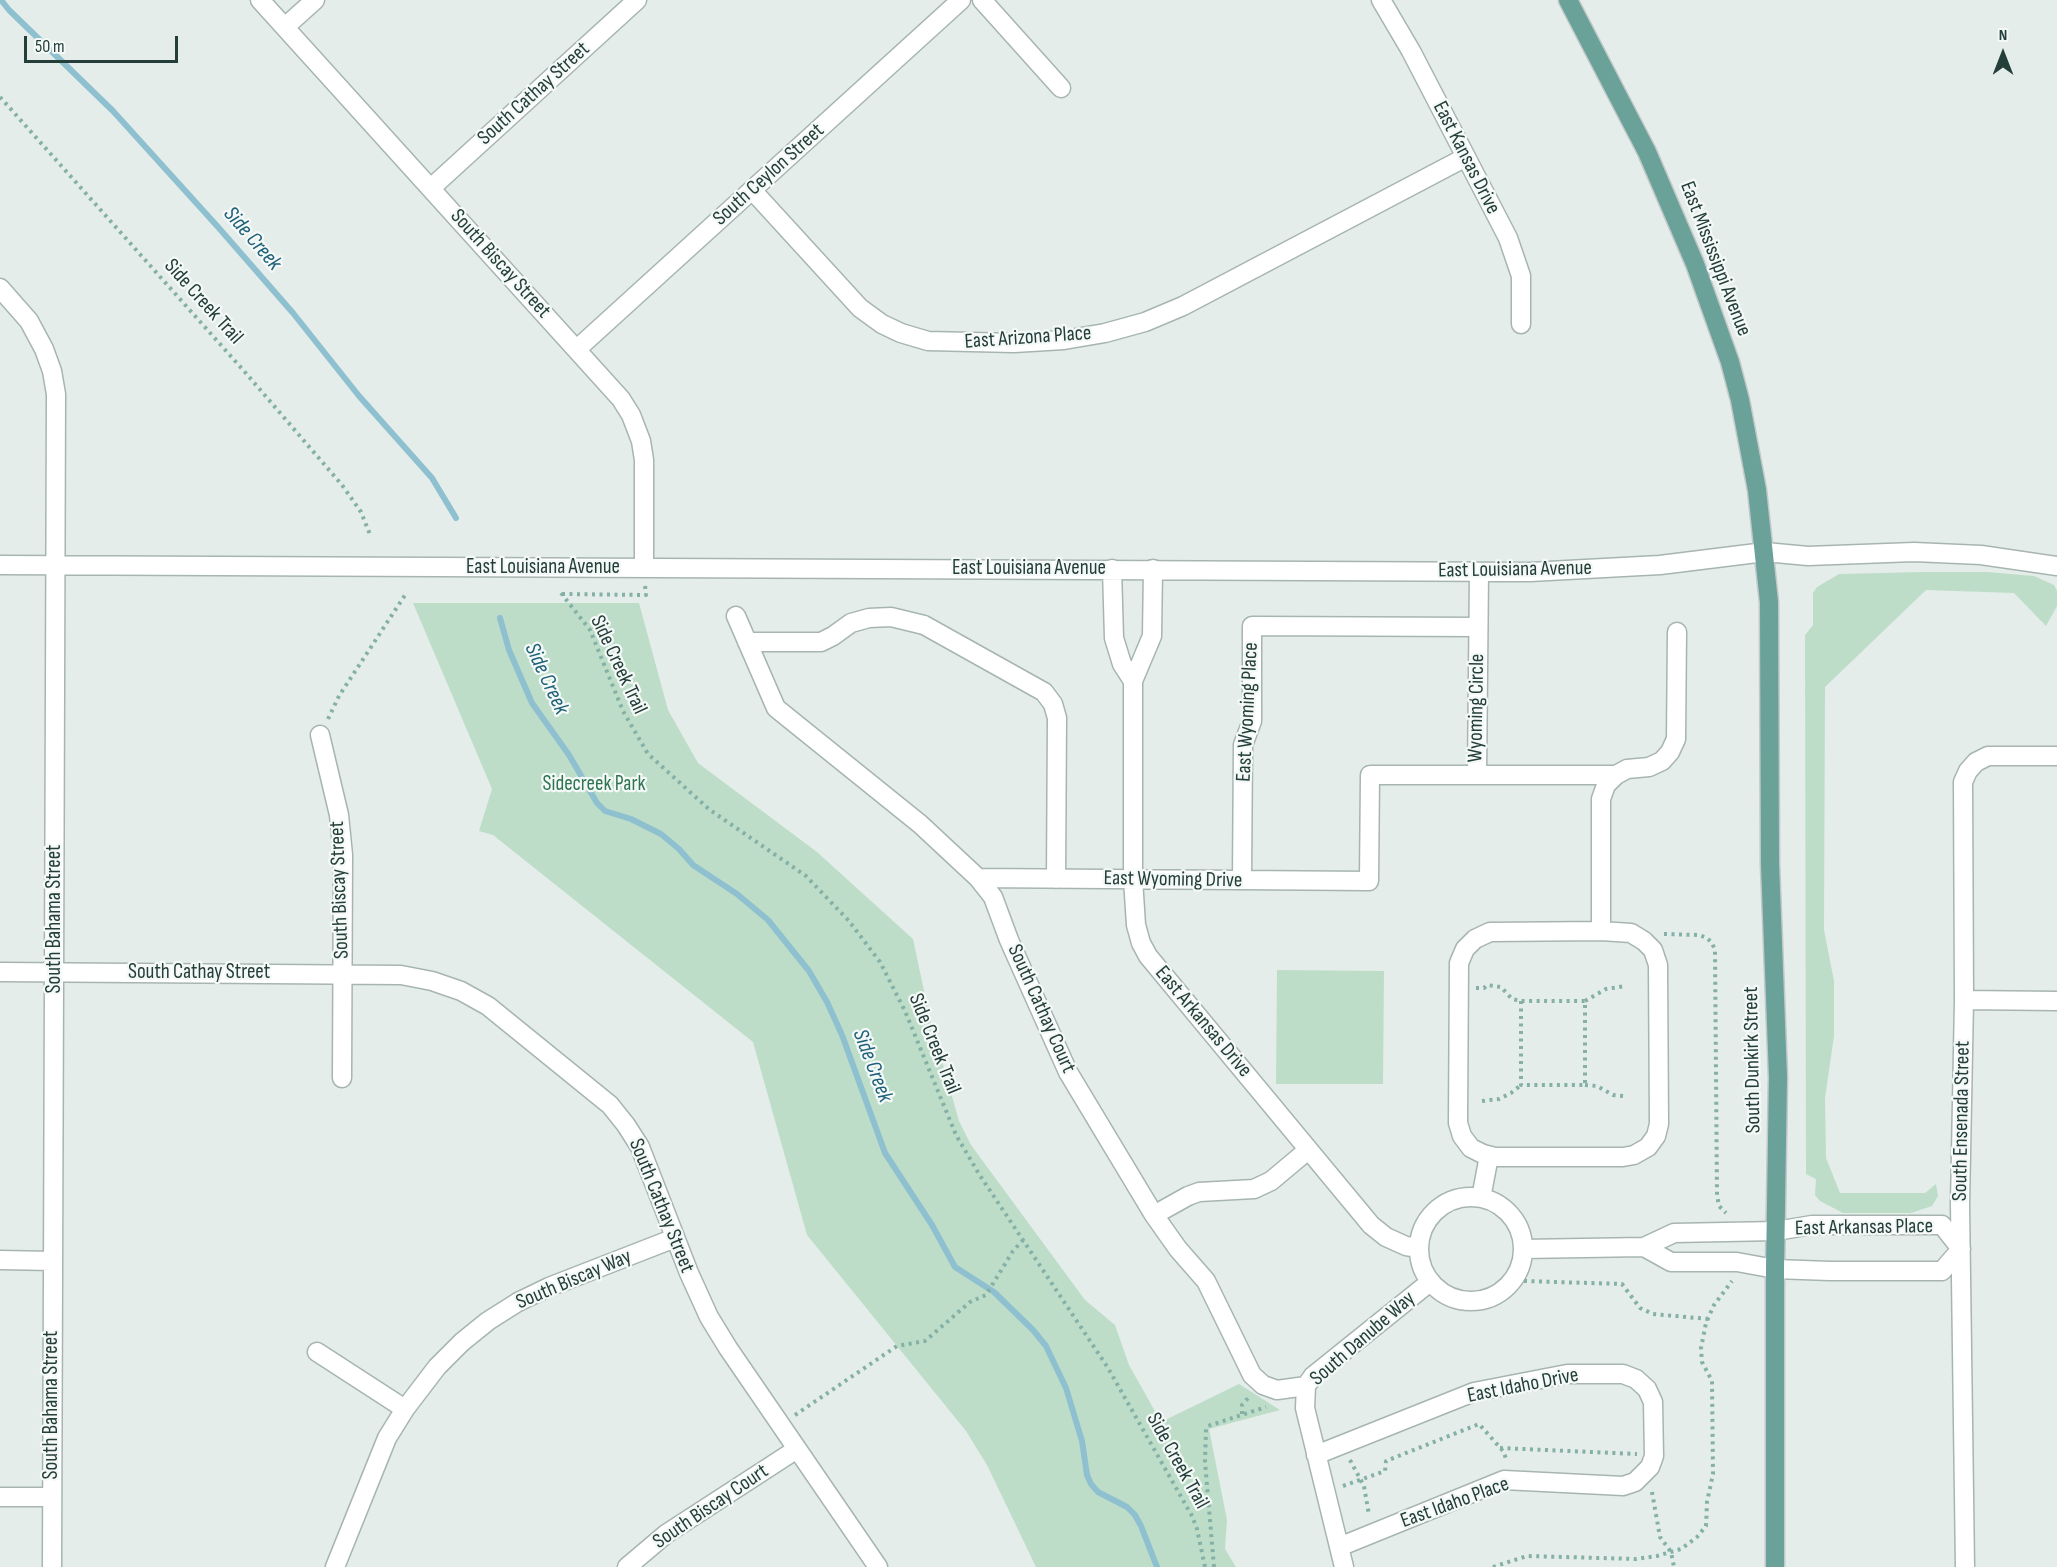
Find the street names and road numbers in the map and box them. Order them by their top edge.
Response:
street label: South Cathay Street [473,37,595,151]
street label: East Kansas Drive [1427,97,1505,219]
street label: South Ceylon Street [708,119,830,231]
street label: East Mississippi Avenue [1674,178,1756,340]
street label: South Biscay Street [445,204,555,324]
street label: Side Creek Trail [158,254,248,350]
street label: East Arizona Place [964,321,1092,355]
street label: East Louisiana Avenue [466,555,620,581]
street label: East Louisiana Avenue [952,556,1106,582]
street label: East Louisiana Avenue [1438,556,1592,584]
street label: Side Creek Trail [584,612,652,718]
street label: East Wyoming Place [1232,642,1264,782]
street label: Wyoming Circle [1463,653,1491,763]
street label: South Biscay Street [325,821,355,959]
street label: South Bahama Street [42,845,68,993]
street label: East Wyoming Drive [1103,866,1243,894]
street label: South Cathay Court [1001,941,1081,1077]
street label: South Cathay Street [128,960,270,986]
street label: East Arkansas Drive [1149,961,1257,1083]
street label: South Dunkirk Street [1739,986,1767,1134]
street label: Side Creek Trail [902,990,966,1098]
street label: South Ensenada Street [1948,1041,1976,1201]
street label: South Cathay Street [623,1135,699,1277]
street label: East Arkansas Place [1795,1214,1933,1242]
street label: South Biscay Way [513,1244,635,1316]
street label: South Danube Way [1305,1287,1421,1391]
street label: South Bahama Street [39,1331,65,1479]
street label: East Idaho Drive [1465,1363,1581,1409]
street label: Side Creek Trail [1140,1409,1214,1513]
street label: South Biscay Court [649,1459,773,1555]
street label: East Idaho Place [1397,1472,1513,1534]

